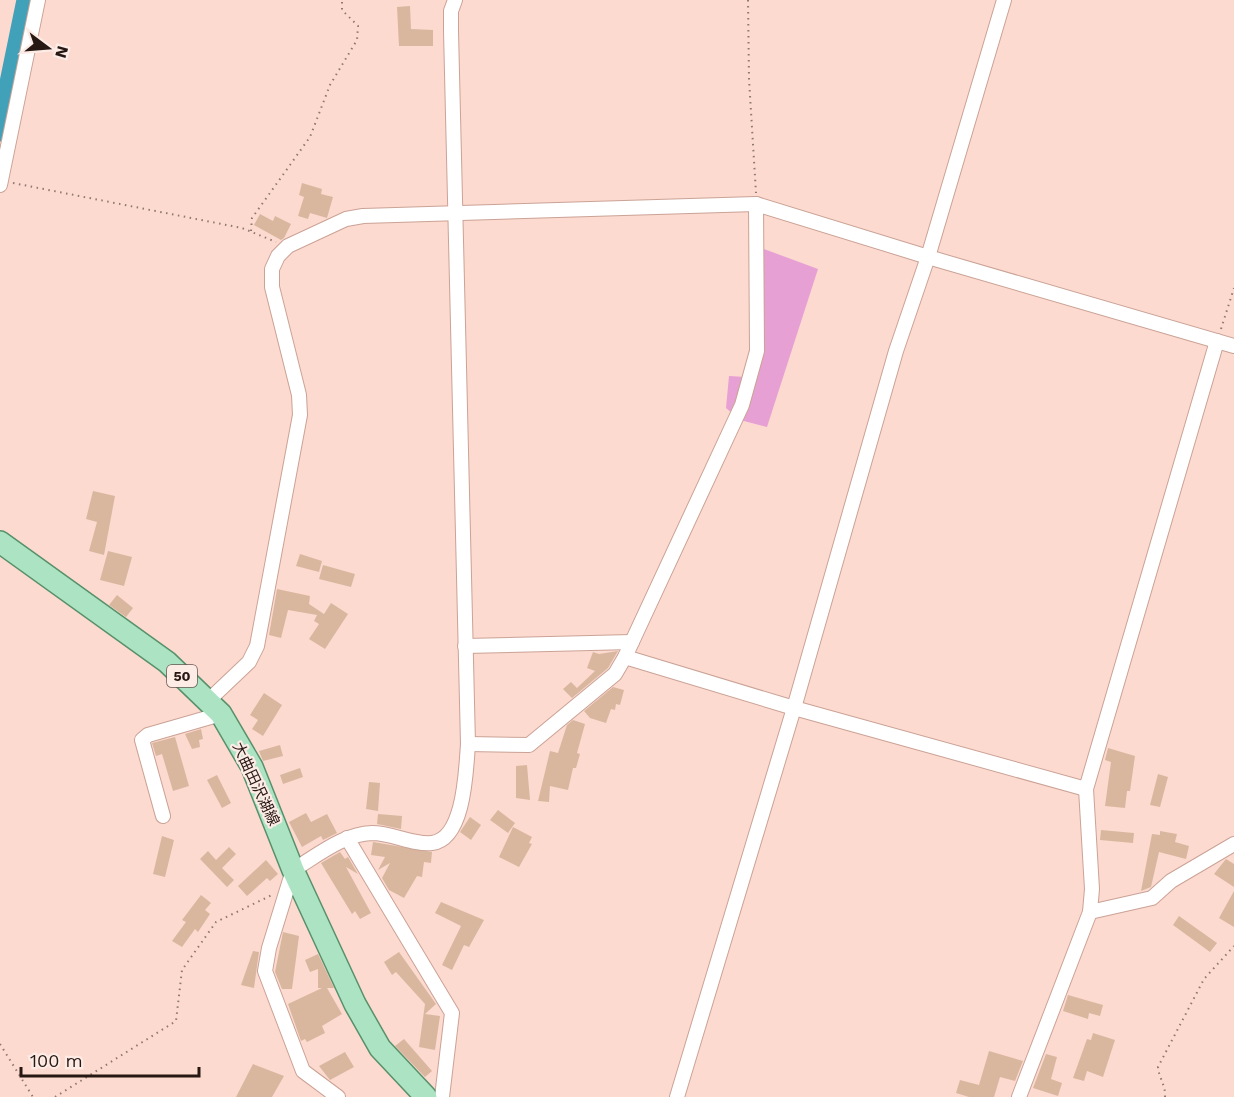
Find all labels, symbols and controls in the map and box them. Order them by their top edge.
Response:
north arrow [18,18,78,78]
text: N [51,44,73,60]
road number: 50 [167,665,197,687]
street label: 大曲田沢湖線 [229,739,283,829]
scale bar [21,1040,200,1078]
text: 100 m [30,1050,83,1071]

